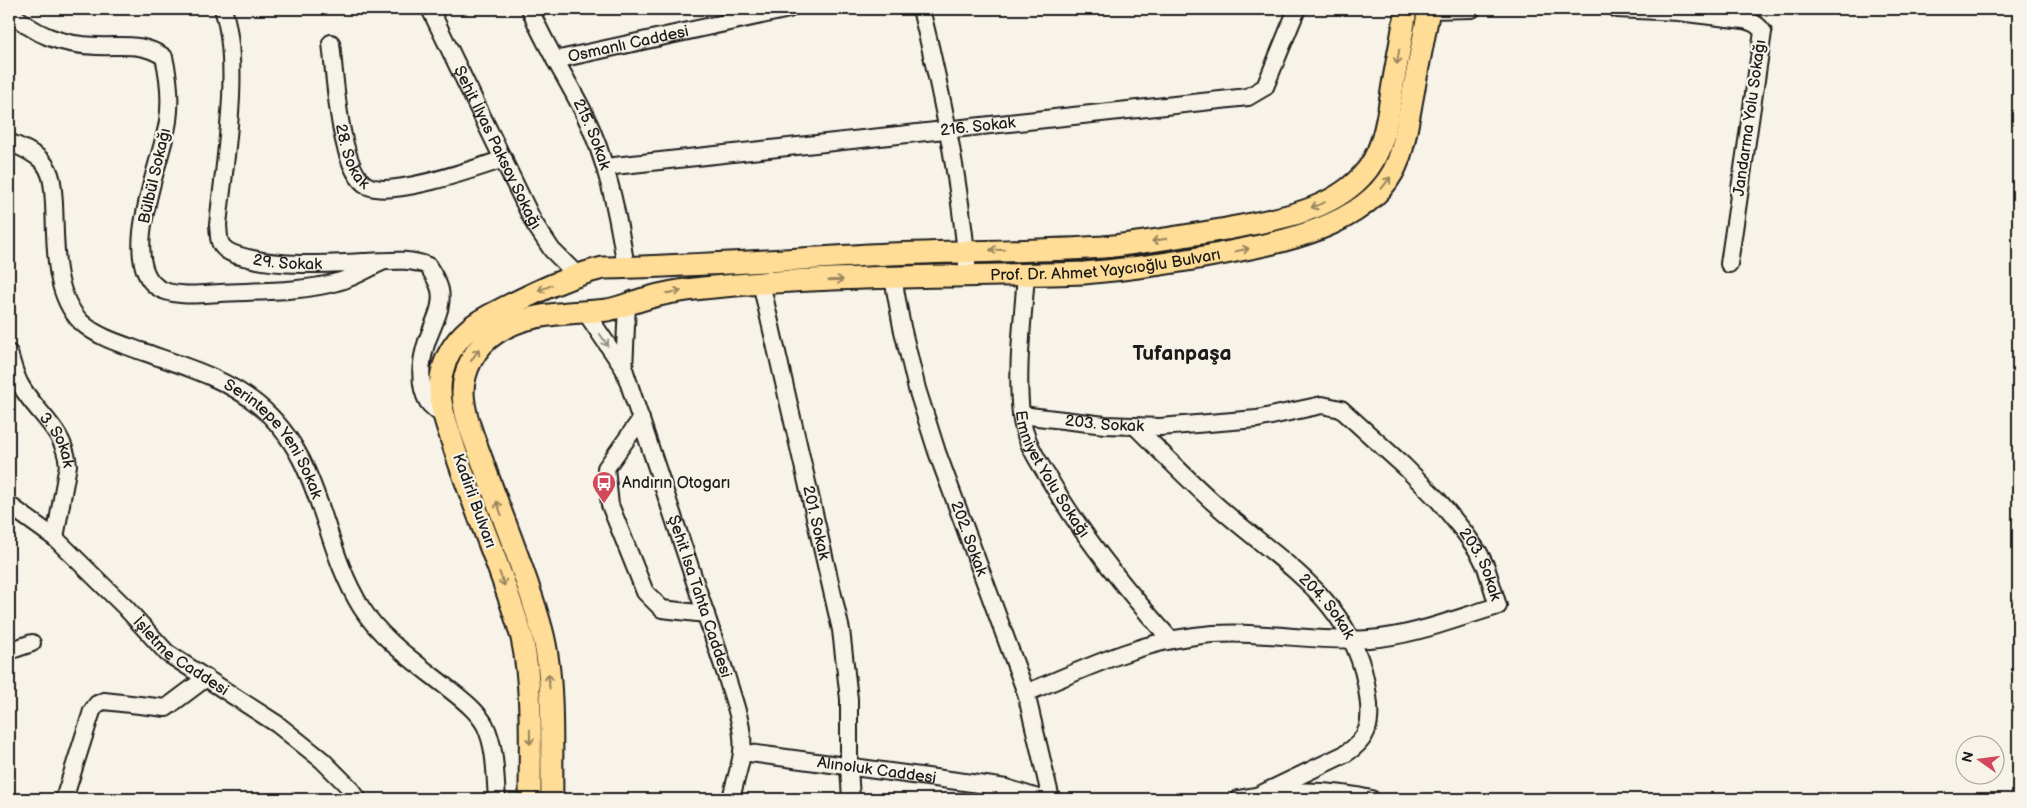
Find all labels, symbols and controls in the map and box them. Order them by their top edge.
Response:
street label: Osmanlı Caddesi [566,22,690,66]
street label: Jandarma Yolu Sokağı [1730,39,1770,197]
one-way arrow [1393,48,1403,64]
street label: Şehit İlyas Paksoy Sokağı [450,63,545,233]
street label: 215. Sokak [569,96,615,172]
street label: 216. Sokak [939,113,1017,140]
street label: 28. Sokak [331,122,373,194]
street label: Bülbül Sokağı [135,126,175,226]
one-way arrow [1380,177,1391,190]
one-way arrow [1311,201,1326,210]
one-way arrow [1152,235,1168,245]
street label: Prof. Dr. Ahmet Yaycıoğlu Bulvarı [990,245,1222,285]
one-way arrow [990,245,1006,255]
one-way arrow [1233,245,1249,254]
street label: 29. Sokak [251,250,322,274]
one-way arrow [828,275,844,285]
one-way arrow [538,284,553,294]
one-way arrow [666,287,682,297]
one-way arrow [599,333,609,347]
district label: Tufanpaşa [1132,341,1232,366]
one-way arrow [470,348,480,362]
street label: Serintepe Yeni Sokak [221,375,326,502]
street label: 3. Sokak [35,408,78,469]
street label: Emniyet Yolu Sokağı [1011,409,1094,541]
street label: 203. Sokak [1064,411,1144,436]
street label: Kadirli Bulvarı [448,451,500,551]
bus stop icon: Andırın Otogarı [591,470,617,504]
place label: Andırın Otogarı [622,474,730,493]
street label: 201. Sokak [799,484,834,562]
street label: 202. Sokak [946,498,992,579]
one-way arrow [494,501,503,517]
street label: Şehit İsa Tahta Caddesi [664,513,736,680]
street label: 203. Sokak [1455,524,1505,603]
one-way arrow [498,570,507,586]
street label: 204. Sokak [1295,570,1359,642]
street label: İşletme Caddesi [129,611,232,700]
one-way arrow [544,673,553,689]
one-way arrow [525,728,535,745]
north arrow [1954,736,2004,786]
text: N [1958,750,1977,764]
street label: Alınoluk Caddesi [816,753,937,788]

